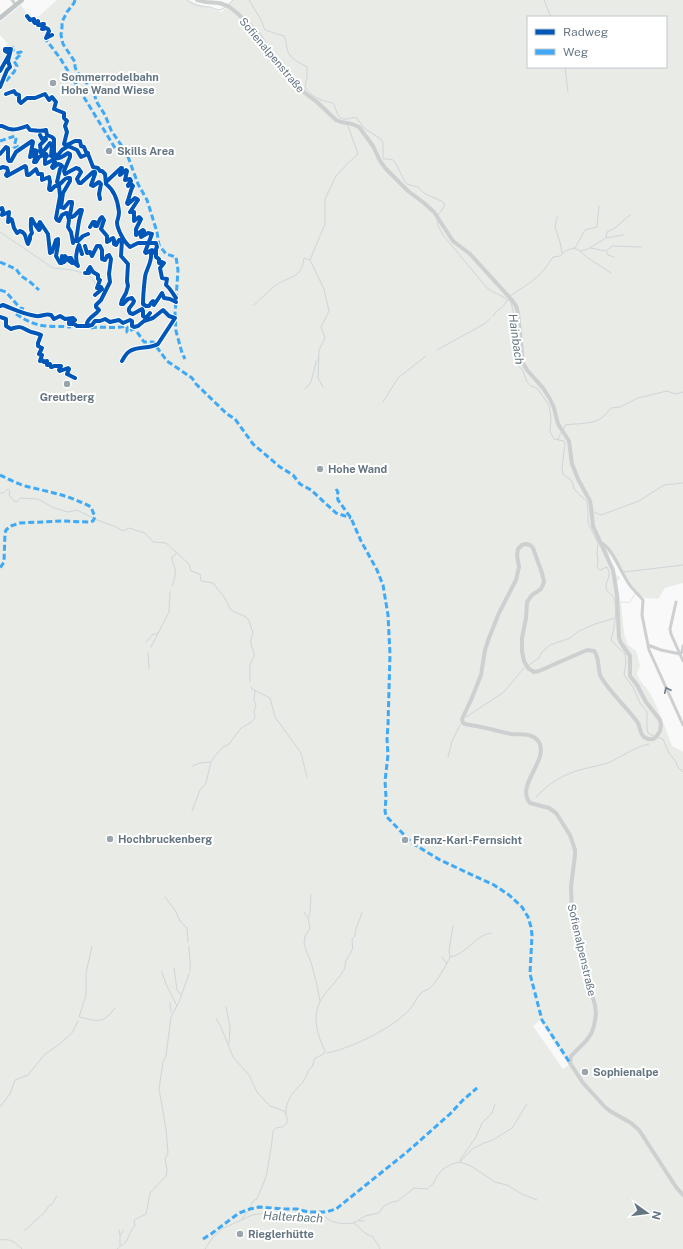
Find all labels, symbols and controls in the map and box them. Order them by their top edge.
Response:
street label: Sofienalpenstraße [237,15,307,95]
legend [527,16,667,68]
text: Radweg [563,25,608,39]
text: Weg [563,45,588,59]
place label: Sommerrodelbahn Hohe Wand Wiese [61,71,159,96]
marker: Sommerrodelbahn Hohe Wand Wiese [48,78,58,88]
place label: Skills Area [117,145,174,157]
marker: Skills Area [104,146,114,156]
water label: Hainbach [506,313,527,366]
marker: Greutberg [62,379,72,389]
place label: Greutberg [40,391,94,403]
place label: Hohe Wand [328,463,387,475]
marker: Hohe Wand [315,464,325,474]
one-way arrow [664,687,672,694]
place label: Hochbruckenberg [118,833,212,845]
marker: Hochbruckenberg [105,834,115,844]
place label: Franz-Karl-Fernsicht [413,834,522,846]
marker: Franz-Karl-Fernsicht [400,835,410,845]
street label: Sofienalpenstraße [566,903,598,997]
place label: Sophienalpe [593,1066,659,1078]
marker: Sophienalpe [580,1067,590,1077]
north arrow [627,1193,667,1233]
water label: Halterbach [263,1208,324,1226]
text: N [650,1210,664,1221]
place label: Rieglerhütte [248,1228,314,1240]
marker: Rieglerhütte [235,1229,245,1239]

